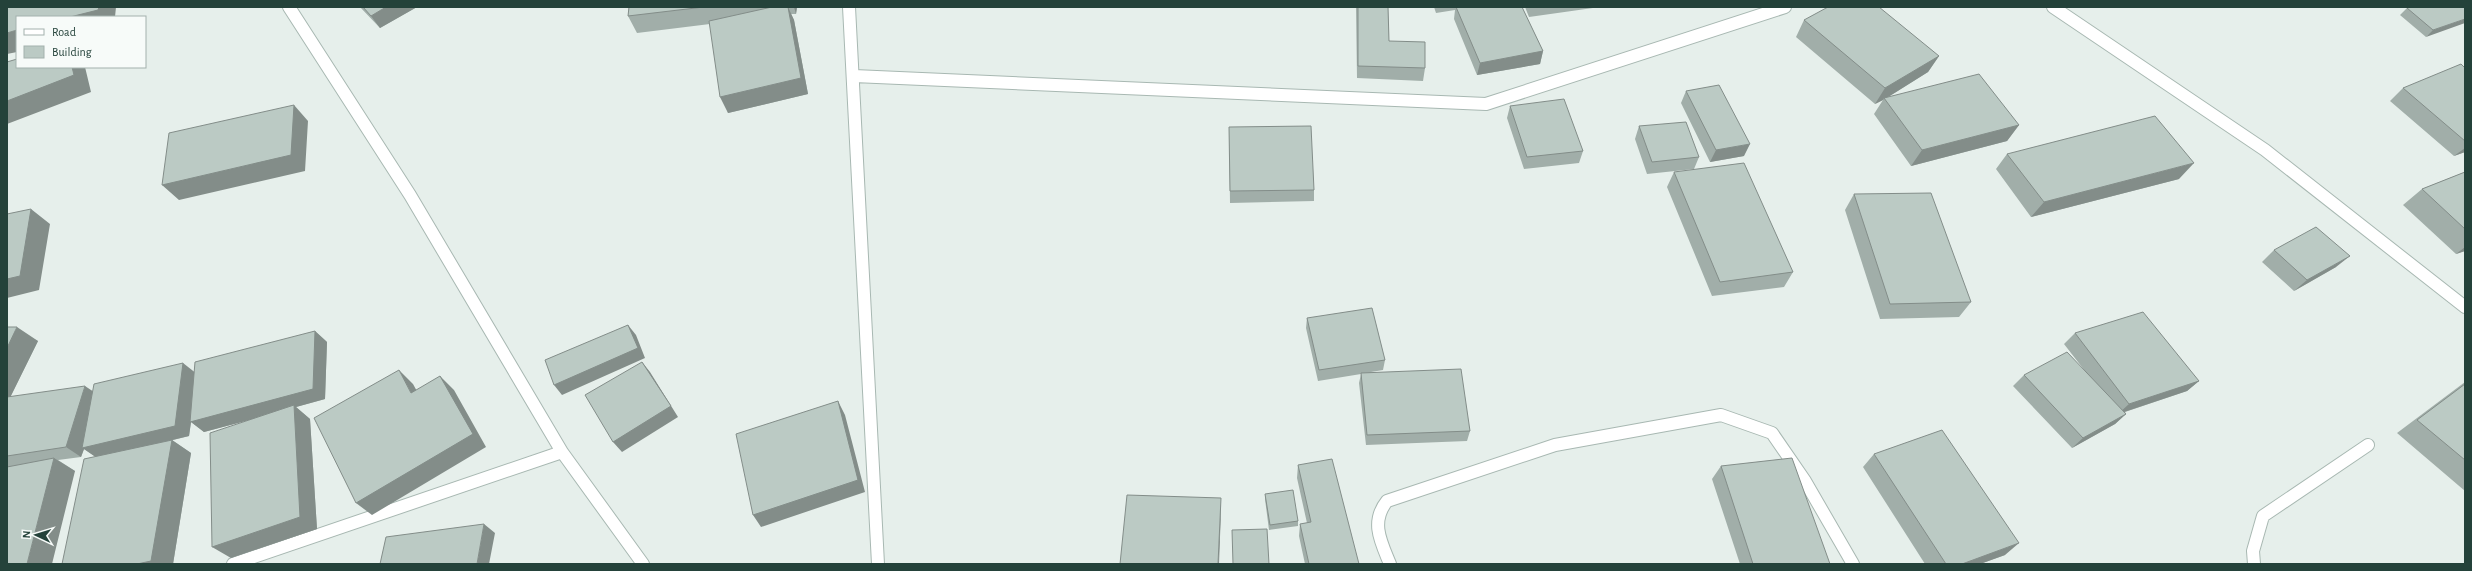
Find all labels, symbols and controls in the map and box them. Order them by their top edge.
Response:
legend [16,16,146,68]
text: Road [52,26,76,38]
text: Building [52,46,92,58]
north arrow [16,515,56,555]
text: N [21,530,32,539]

